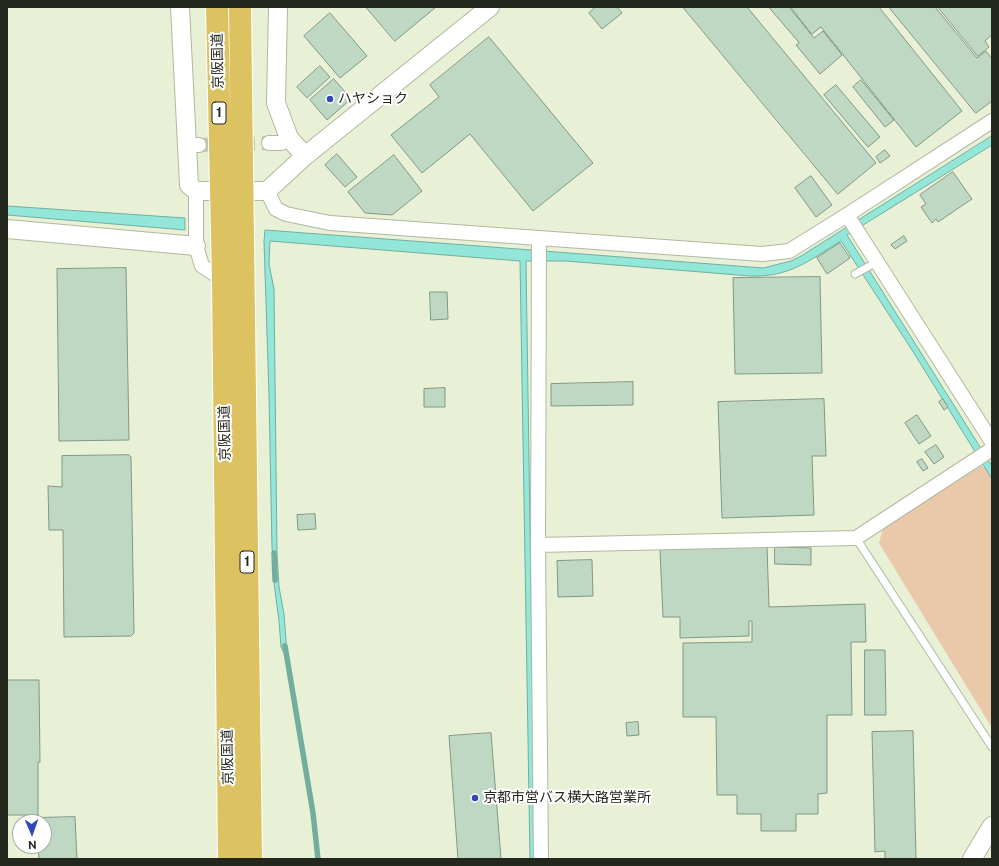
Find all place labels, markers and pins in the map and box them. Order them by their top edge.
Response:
place label: ハヤショク [338,91,408,107]
marker: ハヤショク [325,94,335,104]
place label: 京都市営バス横大路営業所 [483,790,651,806]
marker: 京都市営バス横大路営業所 [470,793,480,803]

